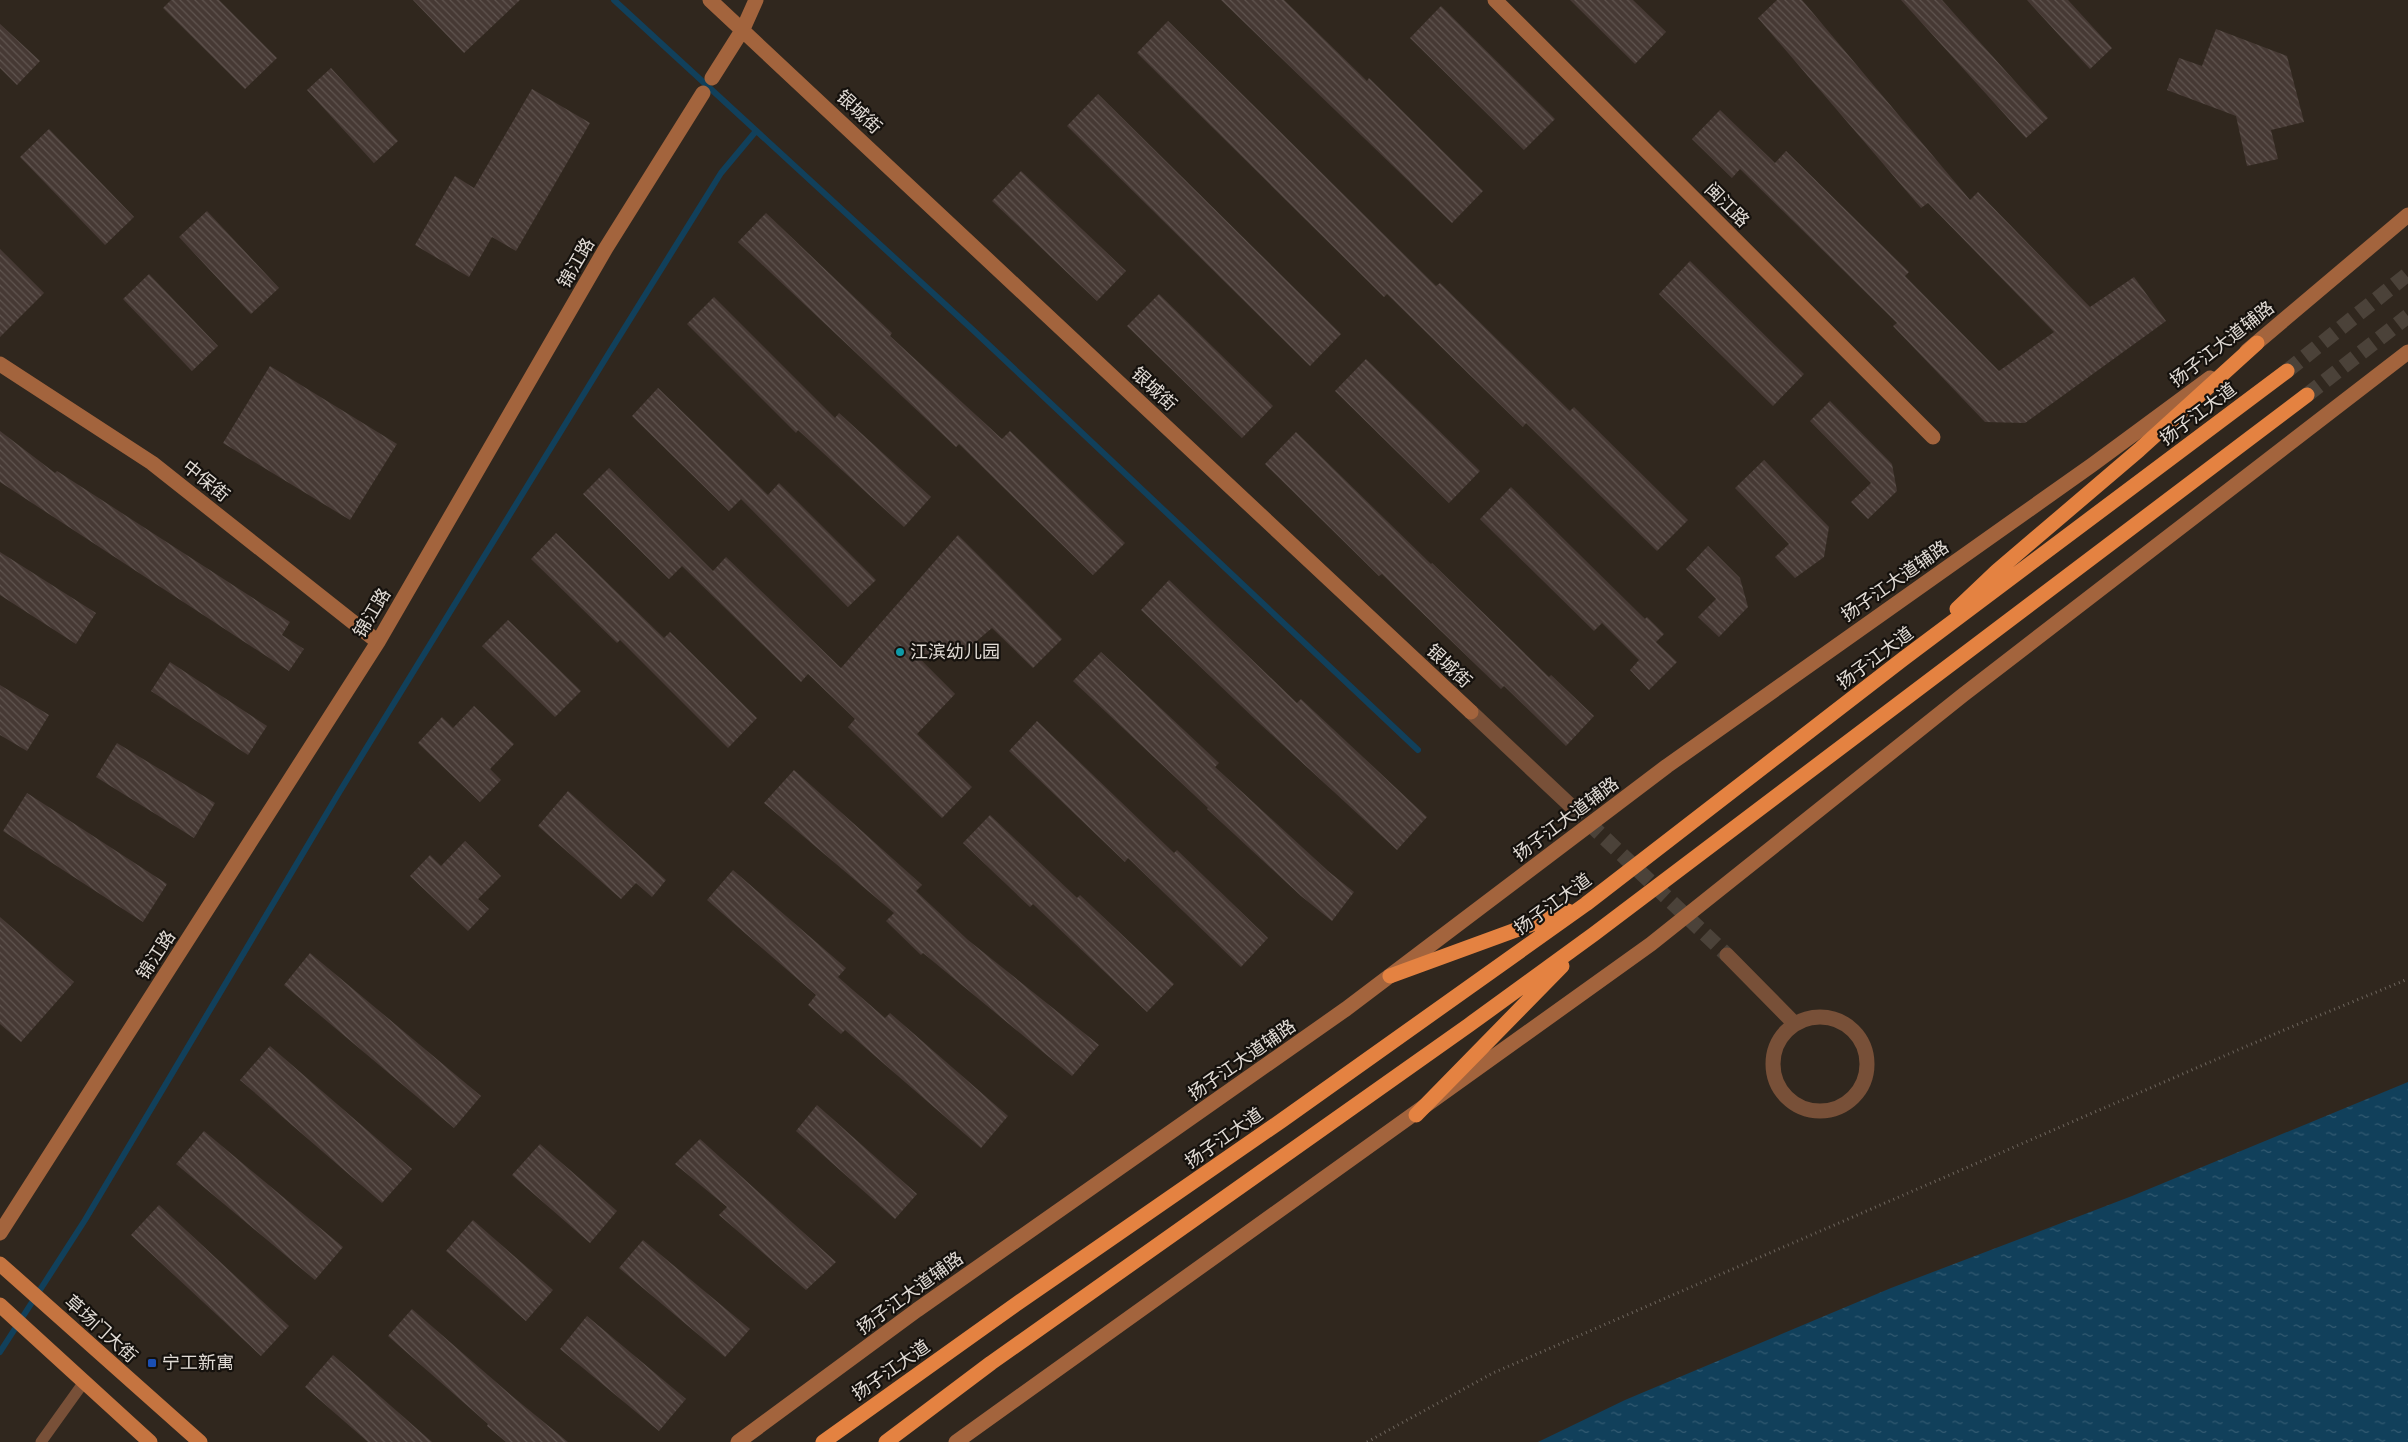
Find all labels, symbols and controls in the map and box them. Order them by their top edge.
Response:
street label: 银城街 [832,86,886,138]
street label: 闽江路 [1700,178,1754,232]
street label: 锦江路 [553,234,599,292]
street label: 扬子江大道辅路 [2166,297,2278,391]
street label: 银城街 [1127,363,1181,415]
street label: 扬子江大道 [2155,378,2241,450]
street label: 中保街 [178,455,234,507]
street label: 扬子江大道辅路 [1837,536,1953,626]
street label: 锦江路 [349,584,395,642]
street label: 扬子江大道 [1832,622,1918,694]
street label: 银城街 [1422,640,1476,692]
place label: 江滨幼儿园 [910,641,1000,663]
marker: 江滨幼儿园 [894,646,906,658]
street label: 扬子江大道辅路 [1509,772,1623,866]
street label: 扬子江大道 [1510,869,1596,939]
street label: 锦江路 [132,926,180,984]
street label: 扬子江大道辅路 [1184,1015,1300,1105]
street label: 扬子江大道 [1181,1103,1267,1173]
street label: 扬子江大道辅路 [853,1247,967,1339]
street label: 草场门大街 [60,1291,142,1367]
street label: 扬子江大道 [848,1335,934,1405]
place label: 宁工新寓 [162,1352,234,1374]
marker: 宁工新寓 [146,1357,158,1369]

